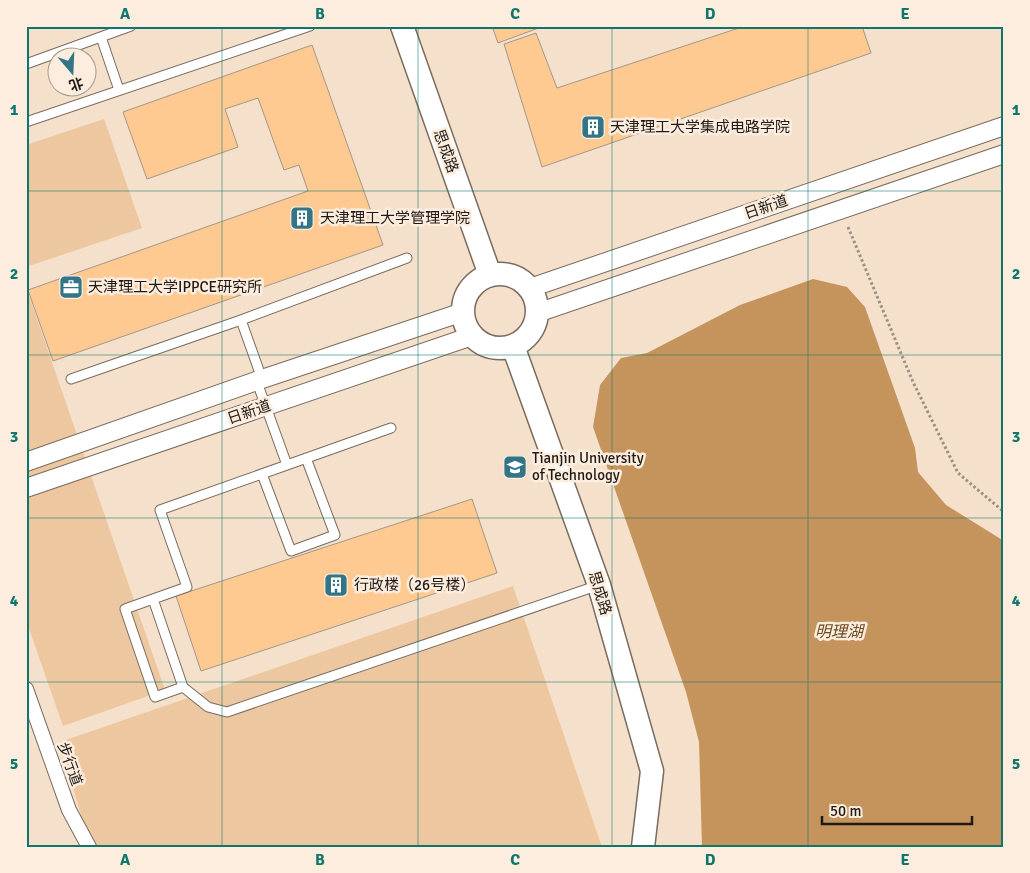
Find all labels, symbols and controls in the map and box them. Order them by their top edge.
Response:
text: A [120,4,131,24]
text: B [315,4,325,24]
text: C [510,4,520,24]
text: D [705,4,716,24]
text: E [900,4,910,24]
north arrow [48,48,98,98]
text: 北 [67,74,85,94]
text: 1 [10,100,19,120]
text: 1 [1012,100,1021,120]
building icon: 天津理工大学集成电路学院 [580,114,606,140]
place label: 天津理工大学集成电路学院 [610,118,790,136]
street label: 思成路 [430,127,462,175]
street label: 日新道 [742,191,790,223]
building icon: 天津理工大学管理学院 [289,205,315,231]
place label: 天津理工大学管理学院 [320,209,470,227]
text: 2 [10,264,18,284]
text: 2 [1012,264,1020,284]
office icon: 天津理工大学IPPCE研究所 [58,274,84,300]
place label: 天津理工大学IPPCE研究所 [88,278,262,296]
street label: 日新道 [225,396,273,428]
text: 3 [10,427,18,447]
text: 3 [1012,427,1020,447]
place label: Tianjin University of Technology [532,449,644,484]
school or university icon: Tianjin University of Technology [502,454,528,480]
street label: 思成路 [585,569,615,617]
building icon: 行政楼（26号楼） [323,572,349,598]
place label: 行政楼（26号楼） [354,576,475,594]
text: 4 [10,591,19,611]
text: 4 [1012,591,1021,611]
water label: 明理湖 [815,622,866,642]
street label: 步行道 [54,740,86,788]
text: 5 [10,754,18,774]
text: 5 [1012,754,1020,774]
scale bar [822,793,972,825]
text: 50 m [830,802,861,820]
text: A [120,850,131,870]
text: B [315,850,325,870]
text: C [510,850,520,870]
text: D [705,850,716,870]
text: E [900,850,910,870]

